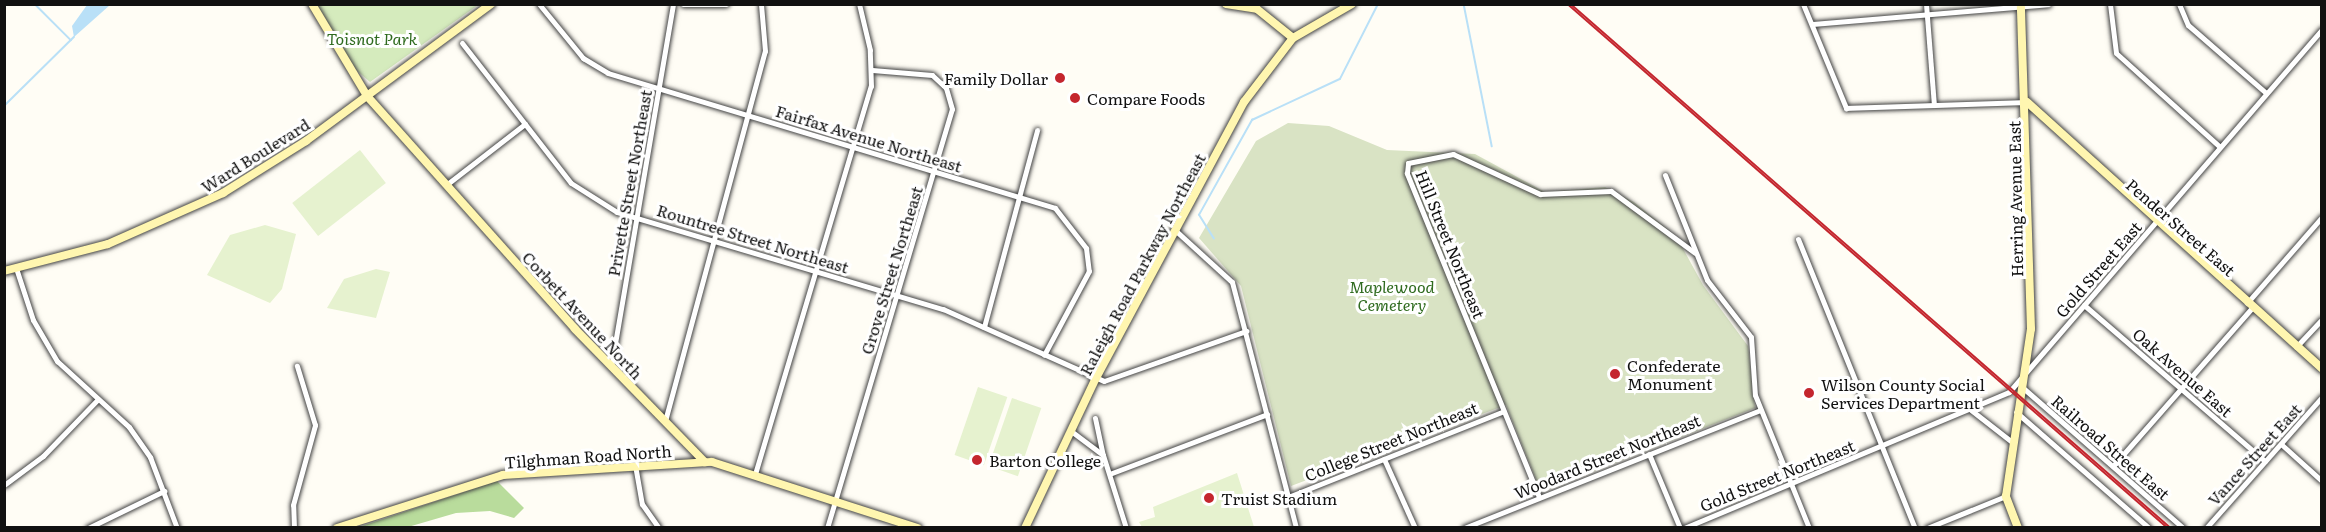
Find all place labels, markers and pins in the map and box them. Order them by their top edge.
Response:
place label: Family Dollar [944,68,1048,88]
marker: Family Dollar [1053,71,1067,85]
place label: Compare Foods [1087,88,1205,108]
marker: Compare Foods [1068,91,1082,105]
place label: Confederate Monument [1627,355,1721,393]
marker: Confederate Monument [1608,367,1622,381]
place label: Wilson County Social Services Department [1821,374,1985,412]
marker: Wilson County Social Services Department [1802,386,1816,400]
place label: Barton College [989,450,1101,470]
marker: Barton College [970,453,984,467]
place label: Truist Stadium [1221,488,1337,508]
marker: Truist Stadium [1202,491,1216,505]

